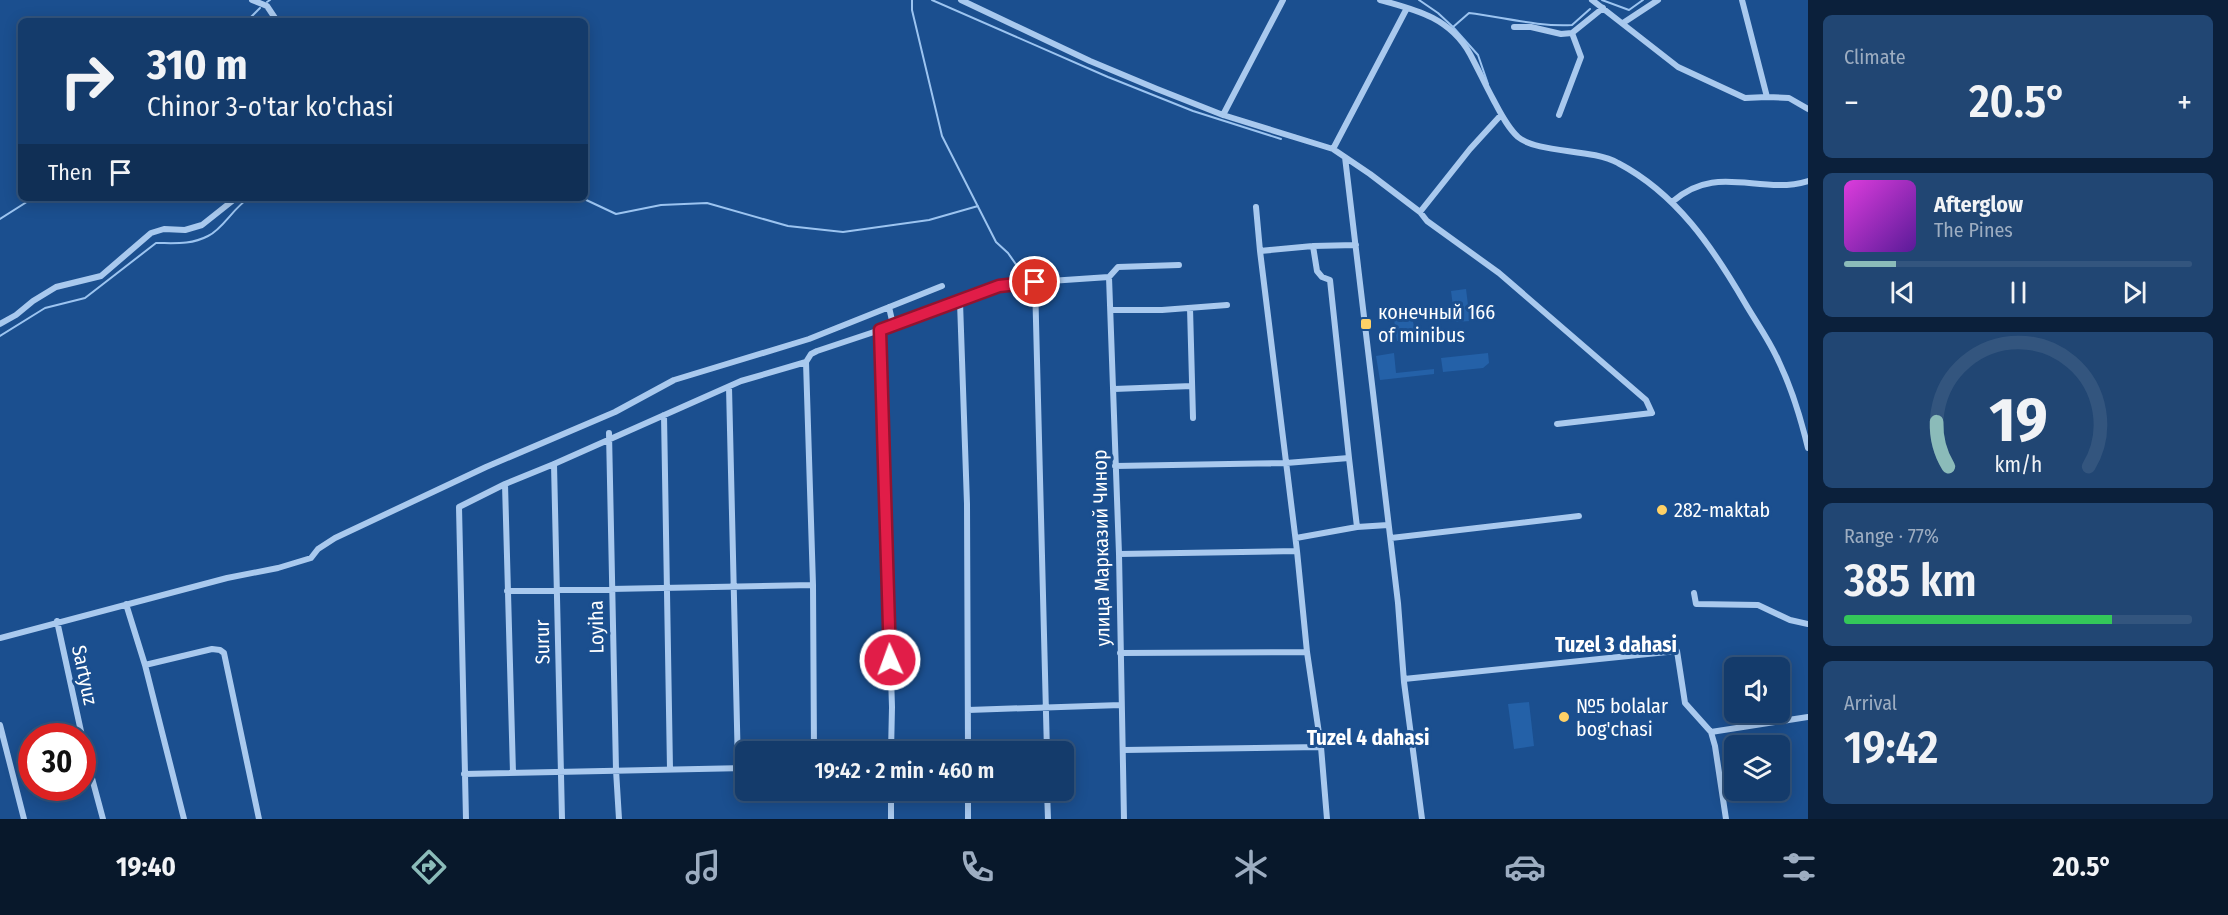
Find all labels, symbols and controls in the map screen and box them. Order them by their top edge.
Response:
text: 310 m [147,40,248,90]
icon: right [48,42,126,120]
text: Climate [1844,45,1906,69]
text: 20.5° [1969,75,2067,129]
text: − [1844,83,1859,123]
text: + [2177,83,2192,123]
text: Chinor 3-o'tar ko'chasi [147,91,394,123]
icon: arrive [104,156,137,189]
text: Then [48,159,92,186]
text: Afterglow [1934,191,2023,218]
text: The Pines [1934,218,2013,242]
pin [1009,256,1060,307]
icon: arrive [1018,265,1051,298]
icon: previous [1886,276,1919,309]
icon: pause [2002,276,2035,309]
icon: next [2118,276,2151,309]
place label: конечный 166 of minibus [1378,300,1495,347]
marker: конечный 166 of minibus [1359,317,1373,331]
text: 19 [1989,383,2047,458]
street label: улица Марказий Чинор [1087,449,1115,647]
text: km/h [1994,452,2042,478]
place label: 282-maktab [1674,498,1770,522]
marker: 282-maktab [1655,503,1669,517]
text: Range · 77% [1844,524,1939,548]
text: 385 km [1844,554,1977,608]
street label: Loyiha [584,600,608,654]
street label: Surur [530,619,554,665]
position arrow [858,628,922,692]
district label: Tuzel 3 dahasi [1555,632,1677,658]
street label: Sartyuz [67,643,103,707]
map controls [1724,657,1790,801]
button: sound [1724,657,1790,723]
text: Arrival [1844,691,1897,715]
place label: №5 bolalar bog'chasi [1576,694,1668,741]
marker: №5 bolalar bog'chasi [1557,710,1571,724]
text: 19:42 [1844,721,1939,775]
speed limit sign: 30 [18,723,96,801]
district label: Tuzel 4 dahasi [1307,725,1429,751]
button: layers [1724,735,1790,801]
text: 19:42 · 2 min · 460 m [815,757,994,784]
icon: directions [408,846,450,888]
icon: music [682,846,724,888]
icon: phone [956,846,998,888]
icon: climate [1230,846,1272,888]
icon: car [1504,846,1546,888]
icon: filters [1778,846,1820,888]
text: 19:40 [116,851,176,883]
text: 20.5° [2053,851,2112,883]

